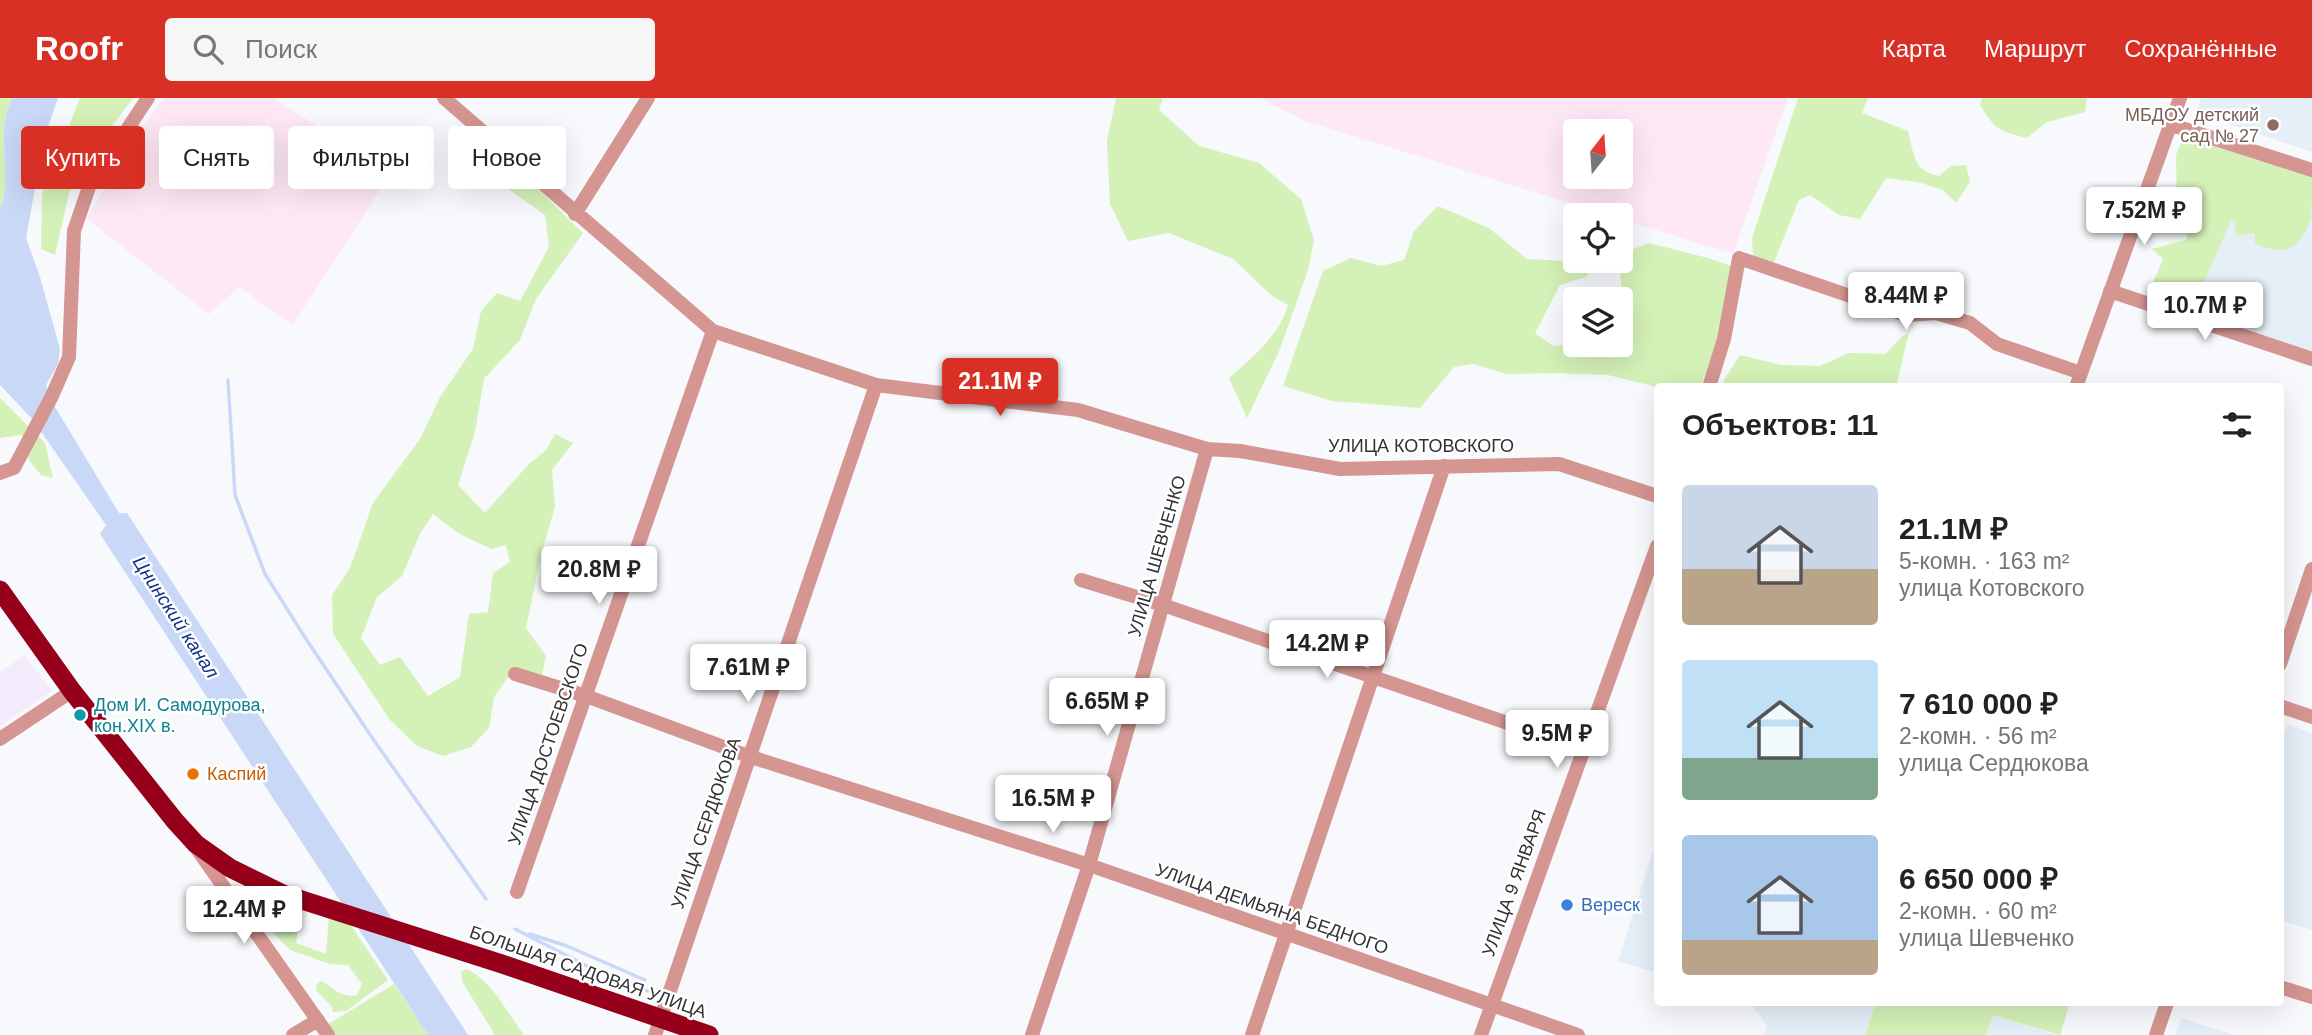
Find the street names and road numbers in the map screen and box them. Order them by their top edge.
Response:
street label: УЛИЦА КОТОВСКОГО [1328,436,1514,456]
street label: УЛИЦА ШЕВЧЕНКО [1124,473,1190,639]
street label: УЛИЦА ДОСТОЕВСКОГО [504,640,592,848]
street label: УЛИЦА СЕРДЮКОВА [667,735,745,911]
street label: УЛИЦА 9 ЯНВАРЯ [1478,807,1550,959]
street label: УЛИЦА ДЕМЬЯНА БЕДНОГО [1153,860,1391,958]
street label: БОЛЬШАЯ САДОВАЯ УЛИЦА [467,922,709,1022]

